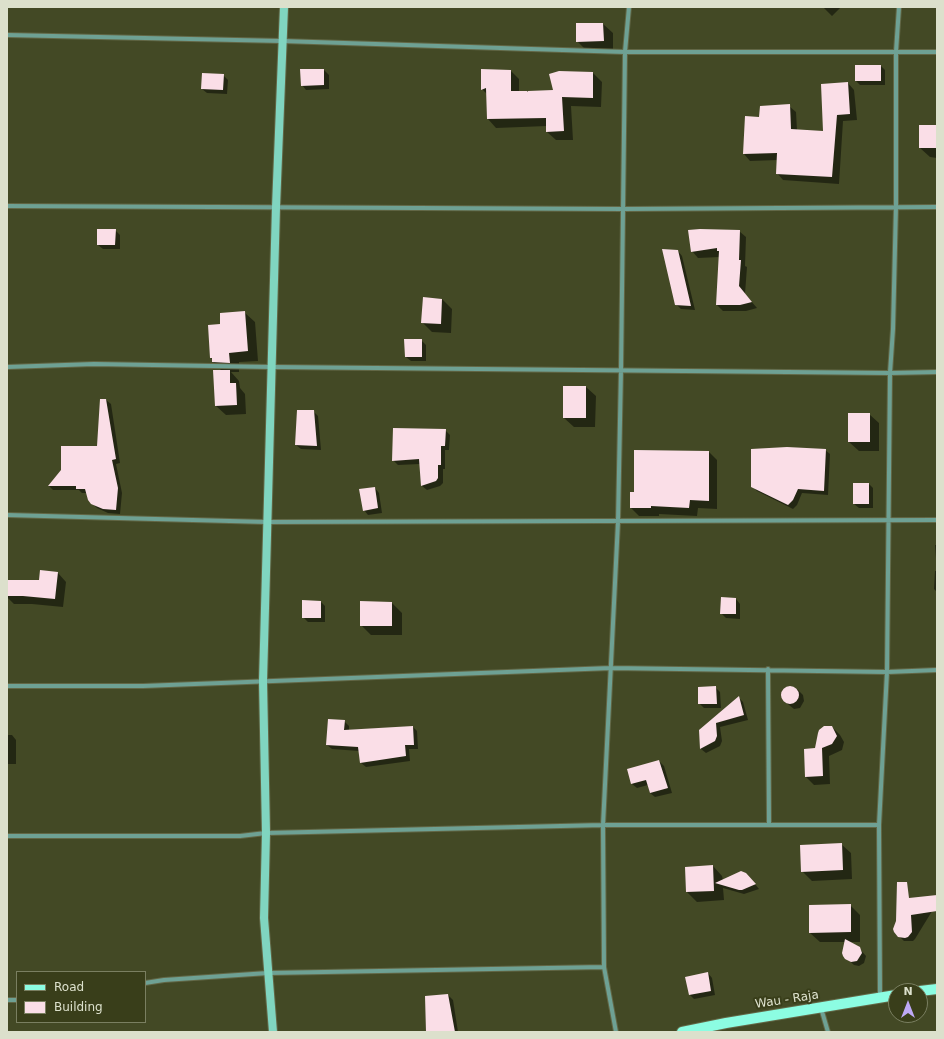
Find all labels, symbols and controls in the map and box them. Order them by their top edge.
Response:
legend [16,971,146,1023]
text: Road [54,980,84,994]
north arrow [888,983,928,1023]
text: N [903,985,913,998]
street label: Wau - Raja [754,988,820,1012]
text: Building [54,1000,103,1014]

